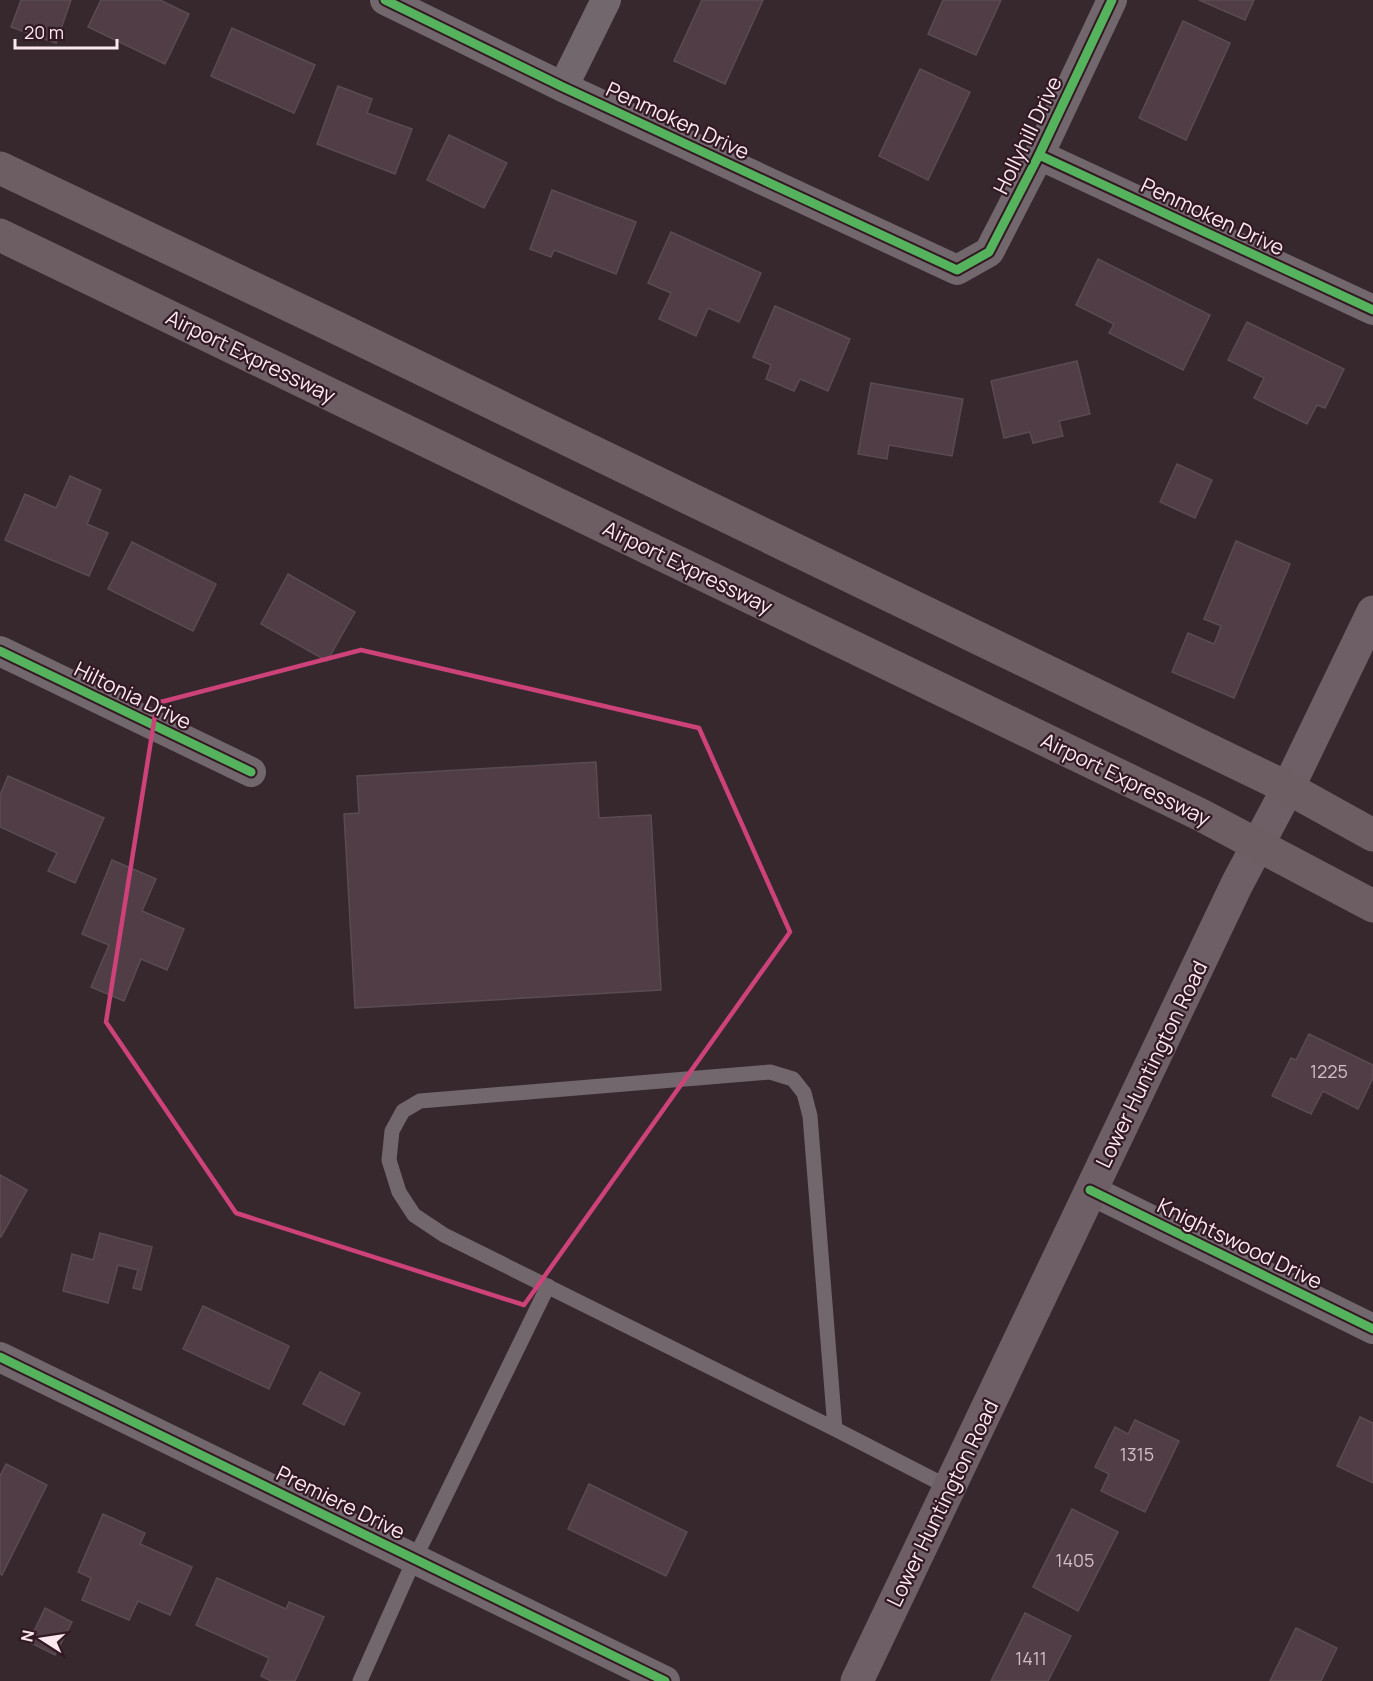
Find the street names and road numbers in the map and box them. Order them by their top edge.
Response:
street label: Hollyhill Drive [986,71,1068,199]
street label: Penmoken Drive [602,75,754,165]
street label: Penmoken Drive [1137,171,1289,261]
street label: Airport Expressway [162,303,340,409]
street label: Airport Expressway [599,514,777,620]
street label: Hiltonia Drive [70,655,196,735]
street label: Airport Expressway [1037,726,1215,832]
street label: Lower Huntington Road [1089,956,1213,1172]
street label: Knightswood Drive [1153,1191,1327,1295]
street label: Lower Huntington Road [880,1395,1004,1611]
street label: Premiere Drive [272,1459,410,1545]

